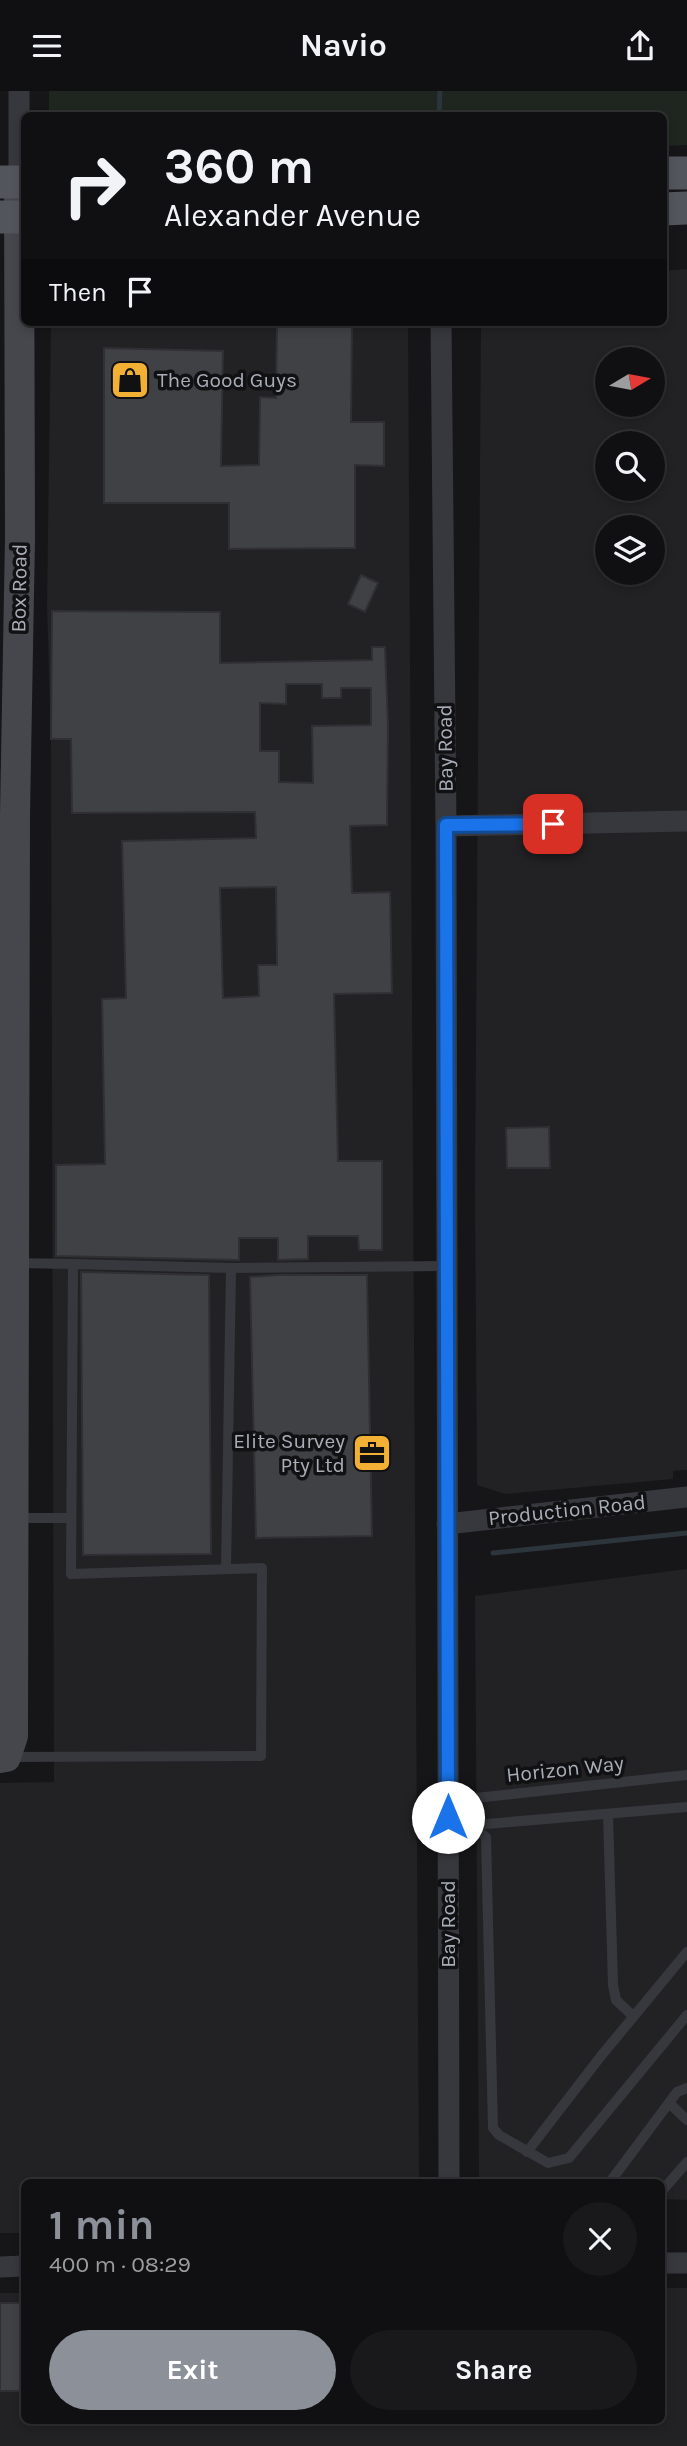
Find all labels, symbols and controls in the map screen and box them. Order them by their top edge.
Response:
icon: menu [28,27,66,65]
text: Navio [300,27,387,64]
icon: share [621,27,659,65]
text: 360 m [164,138,314,195]
icon: right [49,140,140,231]
text: Alexander Avenue [164,197,421,234]
icon: arrive [121,273,159,311]
text: Then [49,277,107,308]
north arrow [595,347,665,417]
map controls [595,347,665,585]
shop icon: The Good Guys [109,359,151,401]
place label: The Good Guys [157,368,297,392]
button: search [595,431,665,501]
button: layers [595,515,665,585]
street label: Box Road [6,543,32,633]
street label: Bay Road [432,704,458,792]
pin [523,794,583,854]
icon: arrive [534,805,572,843]
place label: Elite Survey Pty Ltd [233,1429,345,1477]
office icon: Elite Survey Pty Ltd [351,1432,393,1474]
street label: Production Road [487,1490,647,1530]
street label: Horizon Way [505,1751,625,1787]
position arrow [411,1780,485,1854]
street label: Bay Road [436,1880,460,1968]
text: 1 min [49,2200,154,2250]
button: close [563,2202,637,2276]
text: 400 m · 08:29 [49,2251,191,2278]
button: Exit [49,2330,336,2410]
button: Share [350,2330,637,2410]

